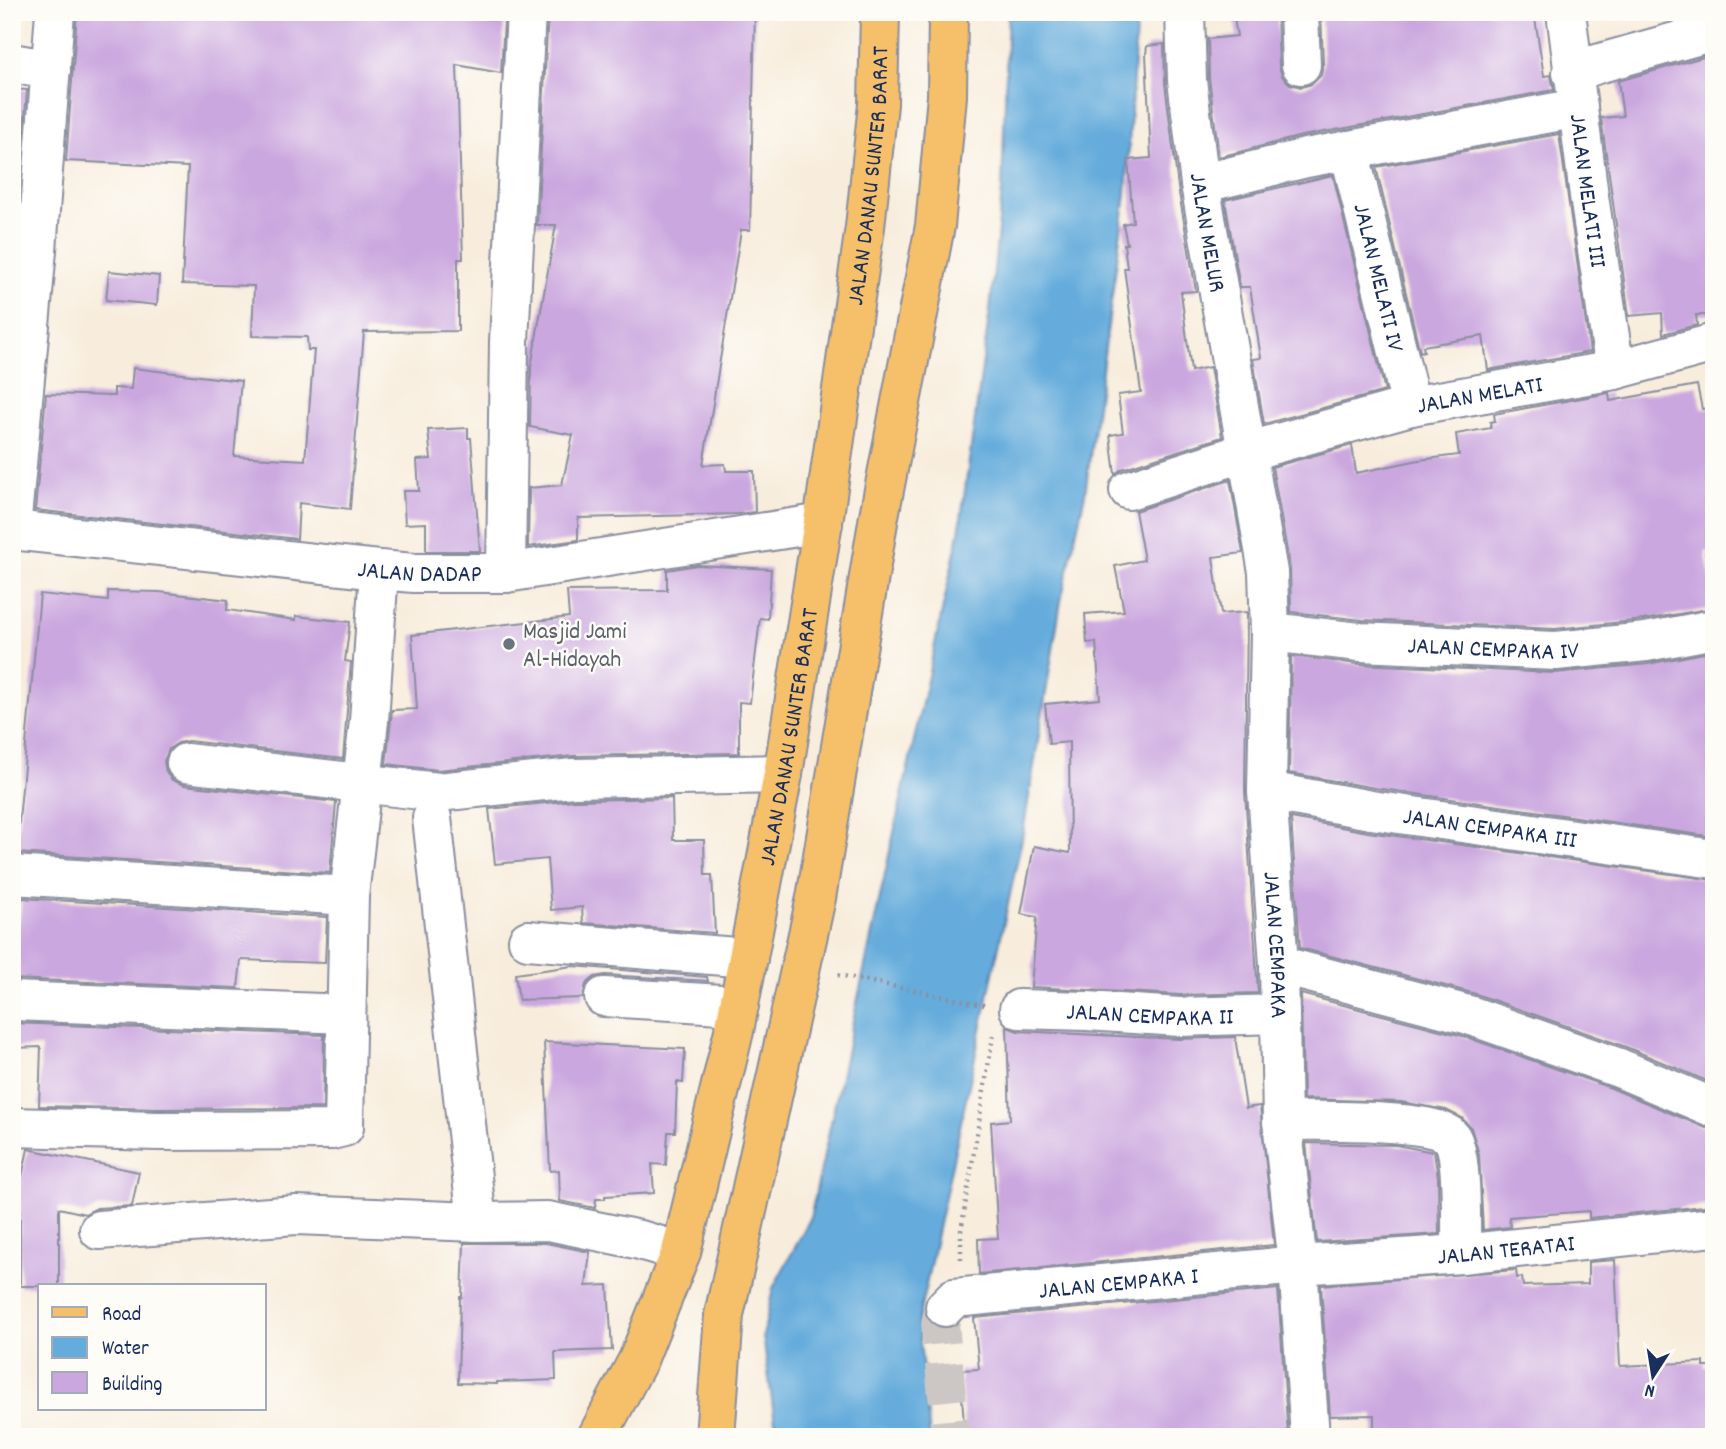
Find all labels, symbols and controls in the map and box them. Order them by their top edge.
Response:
street label: JALAN DANAU SUNTER BARAT [840,45,899,308]
street label: JALAN MELATI III [1559,112,1614,271]
street label: JALAN MELUR [1179,171,1233,295]
street label: JALAN MELATI IV [1343,200,1411,356]
street label: JALAN MELATI [1415,369,1546,425]
street label: JALAN DADAP [356,554,482,593]
street label: JALAN DANAU SUNTER BARAT [752,606,829,869]
place label: Masjid Jami Al-Hidayah [523,616,627,678]
street label: JALAN CEMPAKA IV [1407,630,1581,671]
marker: Masjid Jami Al-Hidayah [501,636,517,652]
street label: JALAN CEMPAKA III [1401,801,1579,859]
street label: JALAN CEMPAKA [1253,870,1294,1019]
street label: JALAN CEMPAKA II [1066,996,1235,1037]
street label: JALAN TERATAI [1437,1228,1577,1276]
street label: JALAN CEMPAKA I [1037,1261,1201,1310]
legend [38,1284,266,1410]
text: Road [102,1301,141,1331]
text: Water [102,1335,149,1365]
north arrow [1618,1340,1688,1410]
text: Building [102,1371,162,1401]
text: N [1643,1375,1658,1403]

